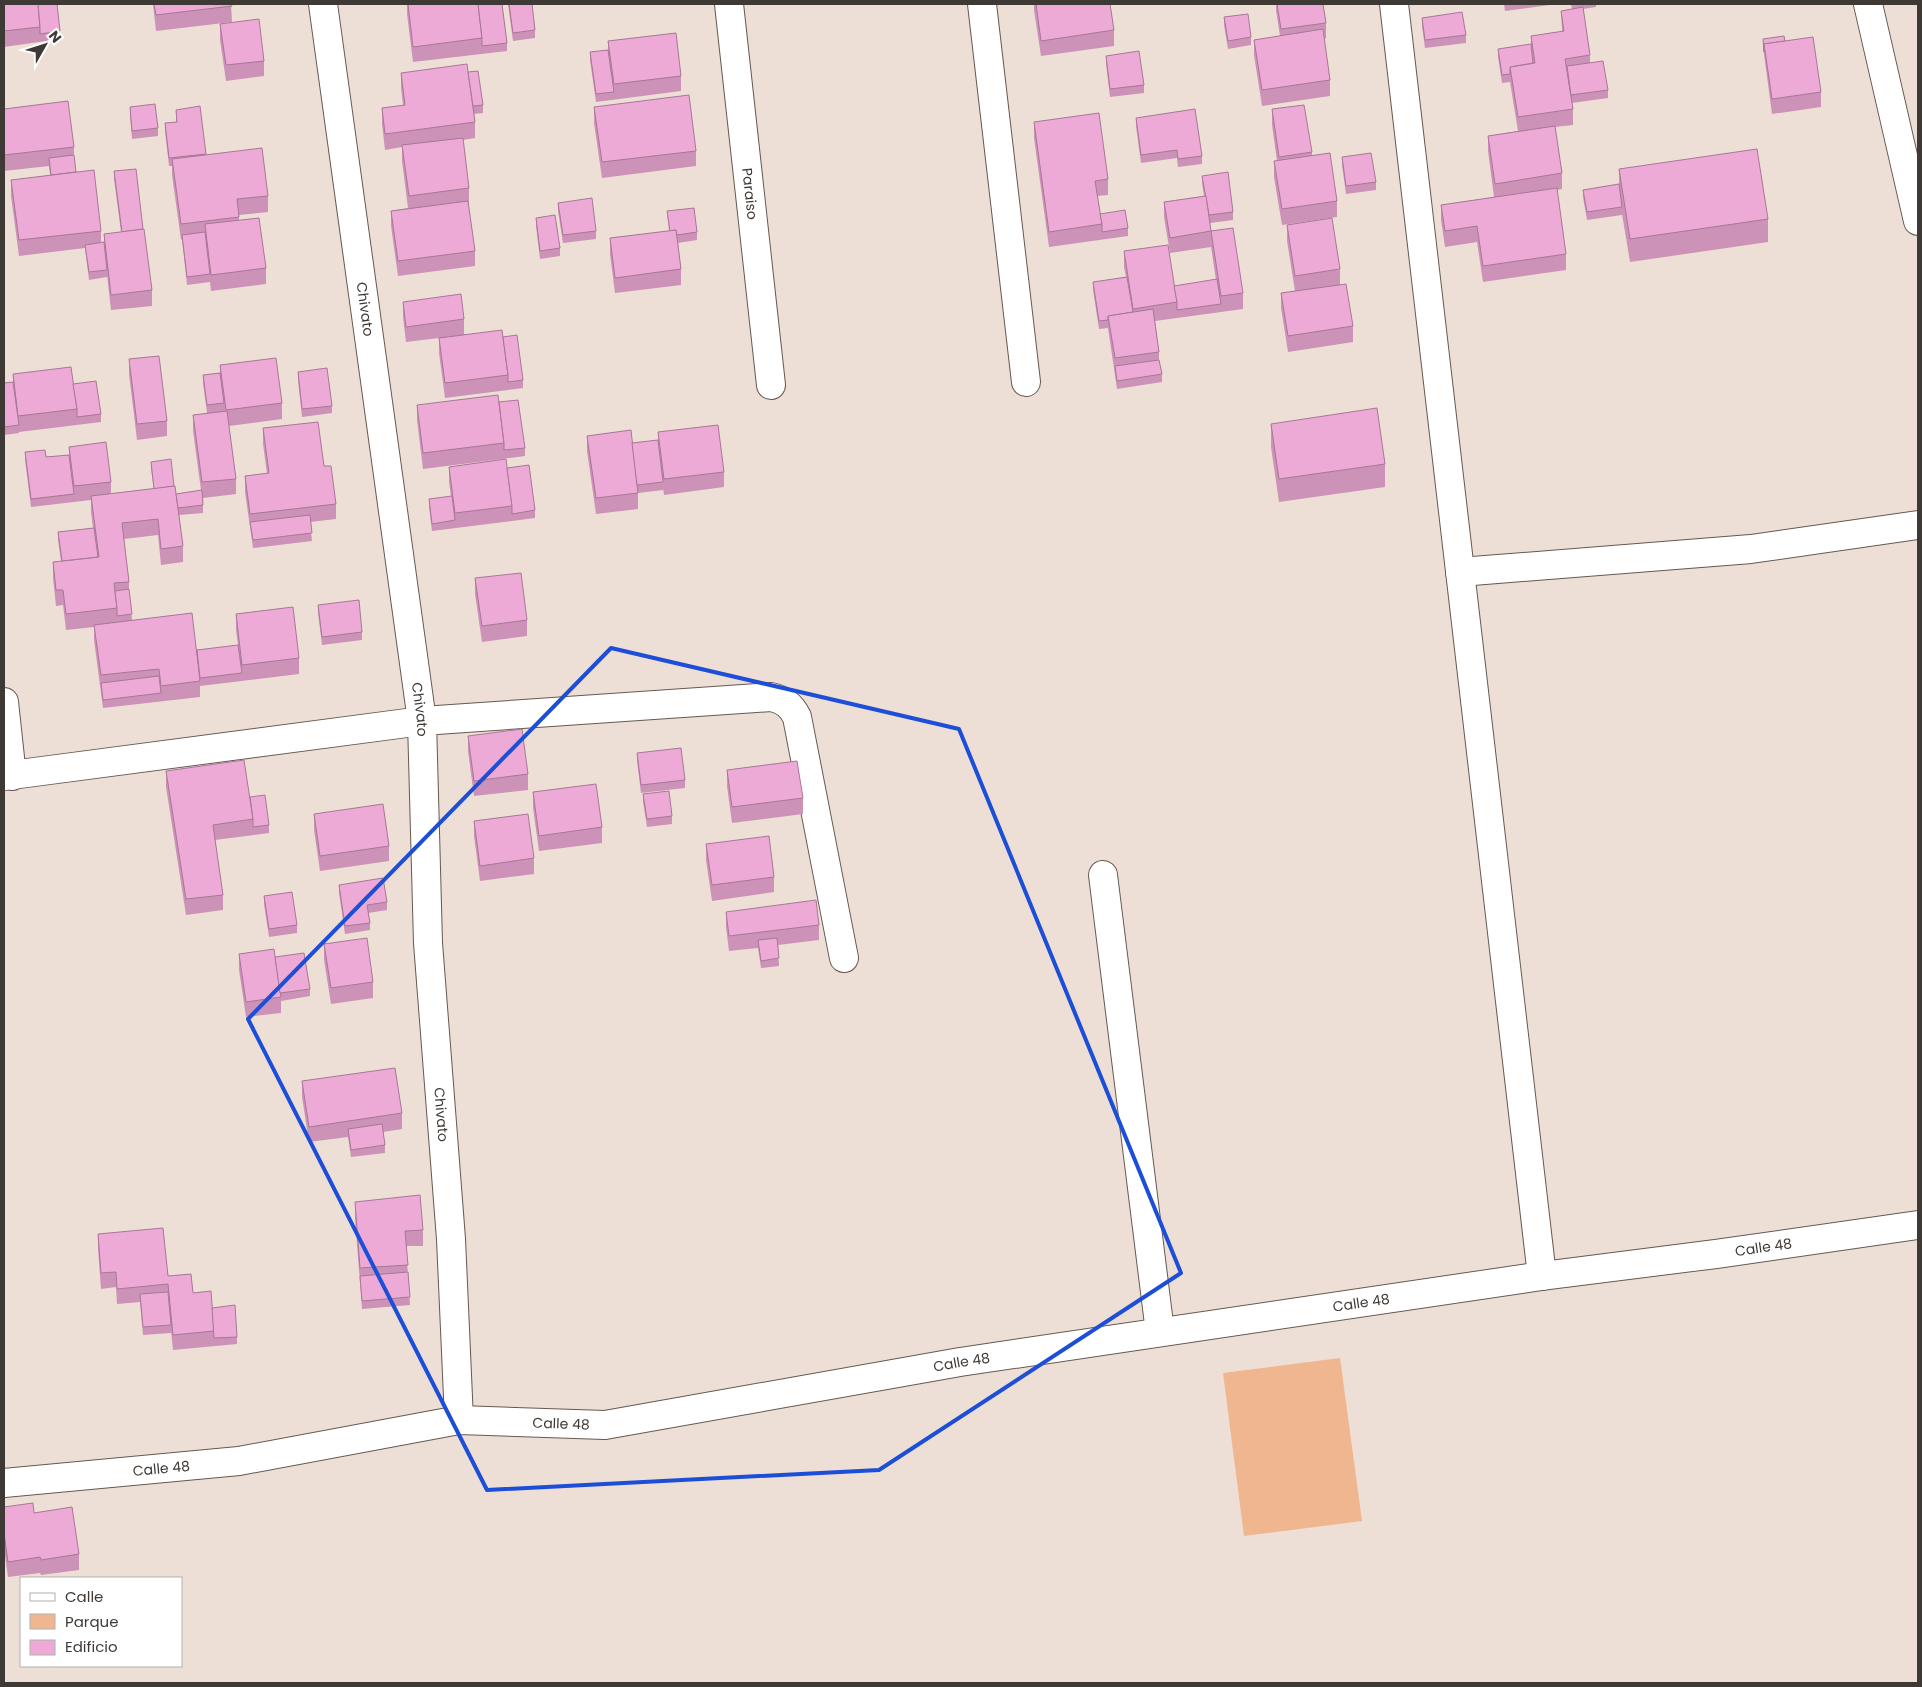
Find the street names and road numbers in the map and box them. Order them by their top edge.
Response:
street label: Paraiso [737,167,763,221]
street label: Chivato [351,281,379,338]
street label: Chivato [407,681,432,737]
street label: Chivato [429,1087,453,1143]
street label: Calle 48 [1734,1233,1793,1261]
street label: Calle 48 [1331,1289,1391,1317]
street label: Calle 48 [932,1348,991,1377]
street label: Calle 48 [532,1413,590,1434]
street label: Calle 48 [132,1456,191,1481]

